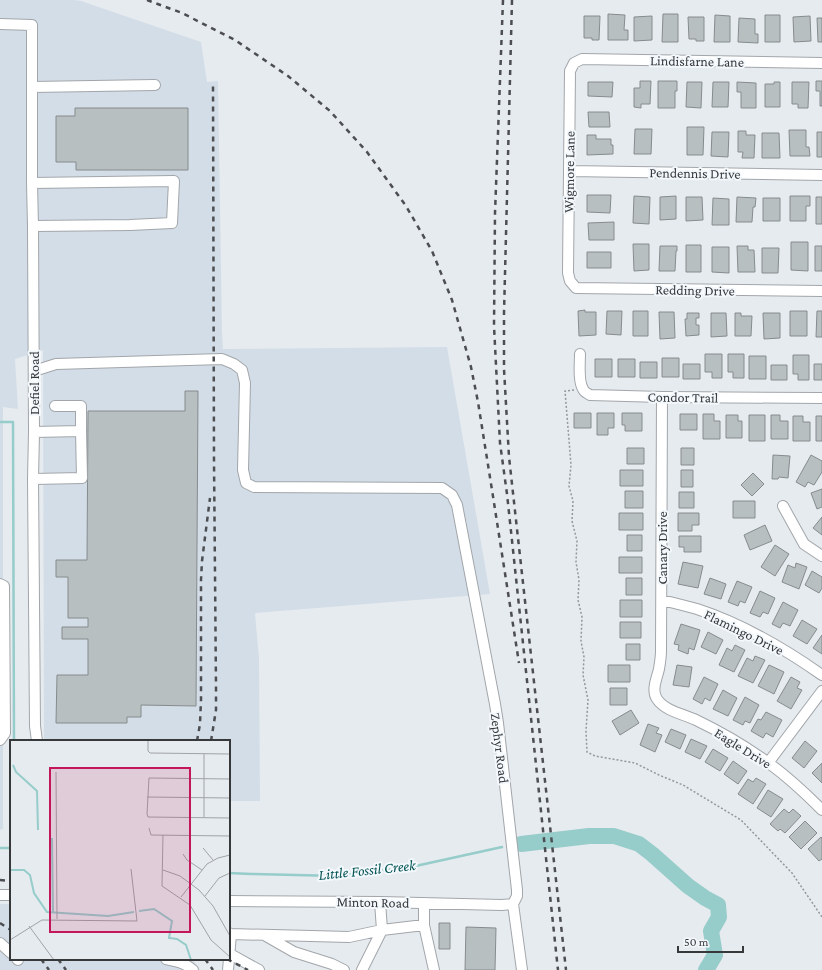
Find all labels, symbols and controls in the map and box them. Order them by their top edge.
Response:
street label: Lindisfarne Lane [650,52,744,70]
street label: Wigmore Lane [560,131,578,213]
street label: Pendennis Drive [649,164,741,182]
street label: Redding Drive [655,281,735,299]
street label: Defiel Road [26,350,42,415]
street label: Condor Trail [648,388,719,406]
street label: Canary Drive [654,511,670,585]
street label: Flamingo Drive [702,606,786,658]
street label: Zephyr Road [488,712,512,785]
street label: Eagle Drive [712,724,774,772]
inset map [10,740,230,960]
water label: Little Fossil Creek [318,857,418,883]
street label: Minton Road [336,893,410,911]
scale bar [678,928,743,954]
text: 50 m [684,935,709,949]

